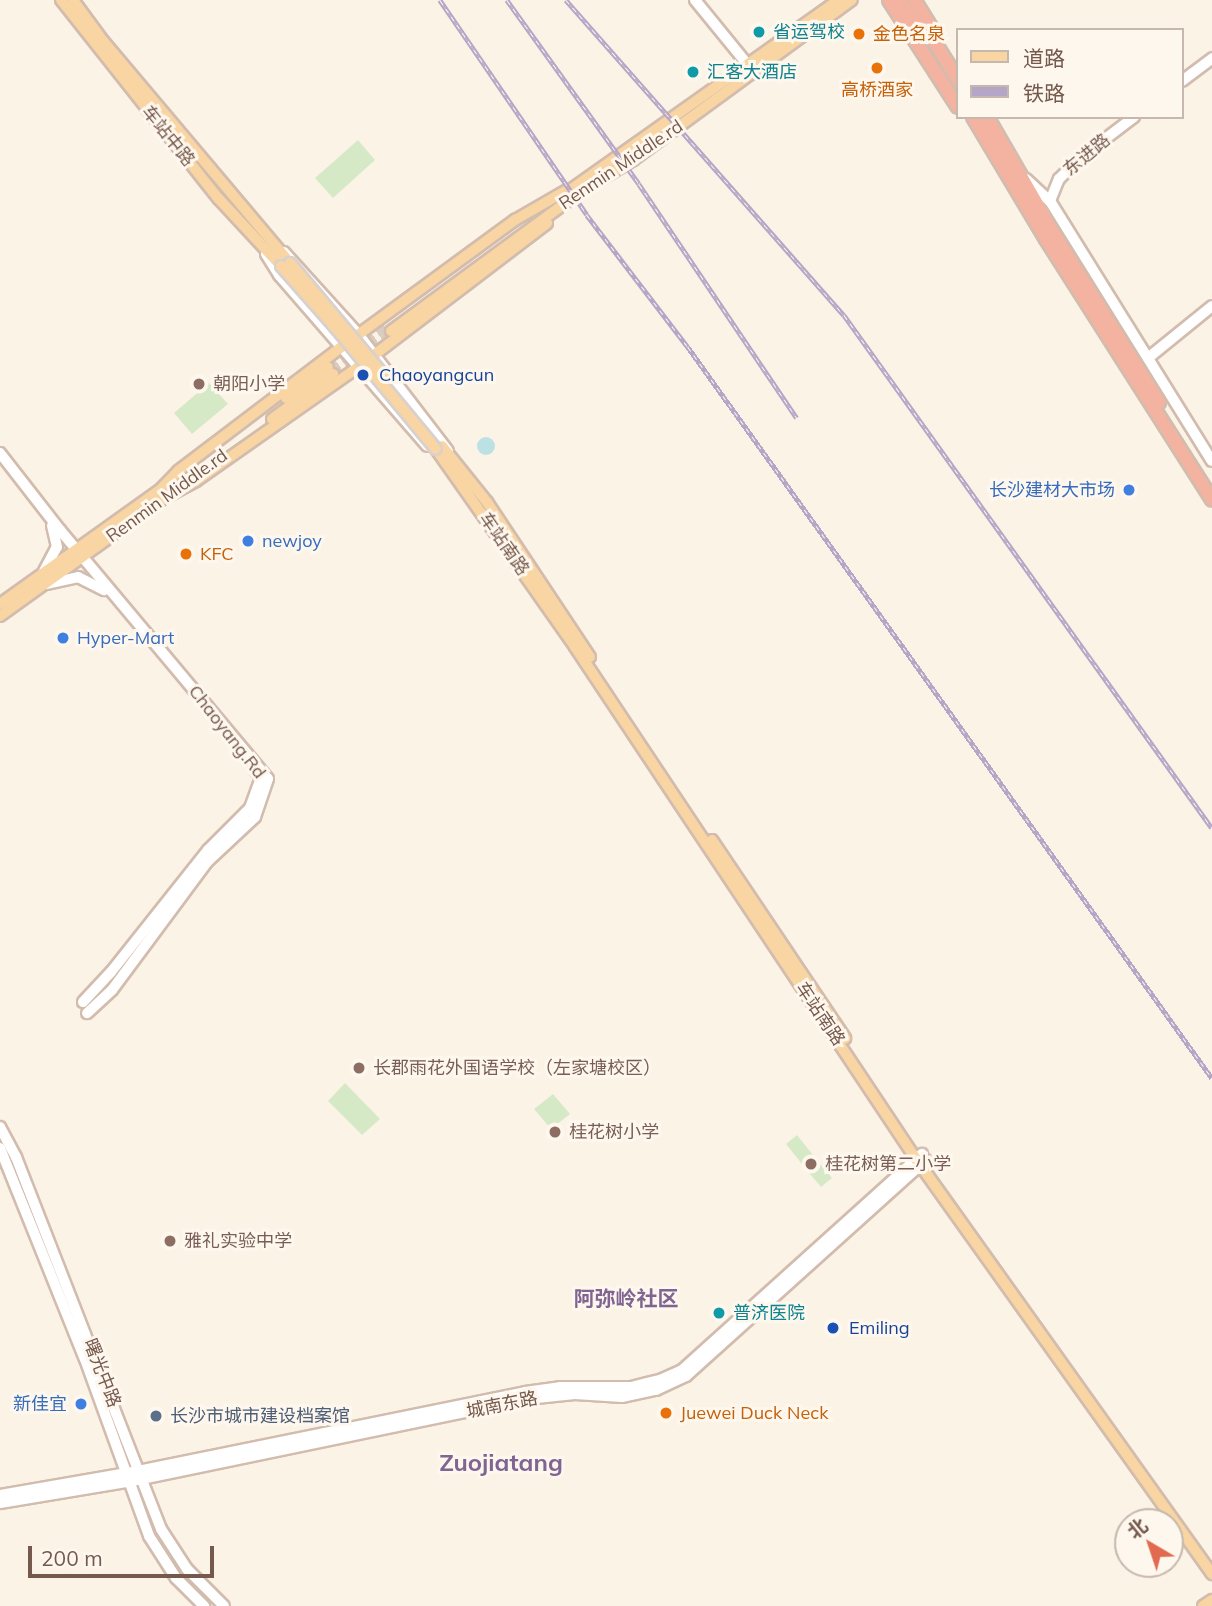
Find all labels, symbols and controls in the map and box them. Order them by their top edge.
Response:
place label: 省运驾校 [773,21,845,43]
place label: 金色名泉 [873,23,945,45]
marker: 省运驾校 [751,24,767,40]
marker: 金色名泉 [851,26,867,42]
legend [956,28,1184,119]
text: 道路 [1023,45,1065,71]
marker: 高桥酒家 [869,60,885,76]
place label: 汇客大酒店 [707,61,797,83]
marker: 汇客大酒店 [685,64,701,80]
place label: 高桥酒家 [841,79,913,101]
text: 铁路 [1023,80,1065,106]
street label: 车站中路 [137,101,199,171]
street label: Renmin Middle.rd [555,116,687,214]
street label: 东进路 [1059,129,1115,181]
place label: Chaoyangcun [379,364,494,386]
marker: Chaoyangcun [353,365,373,385]
place label: 朝阳小学 [213,373,285,395]
marker: 朝阳小学 [191,376,207,392]
street label: Renmin Middle.rd [102,445,232,547]
place label: 长沙建材大市场 [989,479,1115,501]
marker: 长沙建材大市场 [1121,482,1137,498]
street label: 车站南路 [475,508,533,580]
place label: newjoy [262,530,322,552]
marker: newjoy [240,533,256,549]
place label: KFC [200,543,234,565]
marker: KFC [178,546,194,562]
place label: Hyper-Mart [77,627,174,649]
marker: Hyper-Mart [55,630,71,646]
street label: Chaoyang.Rd [184,681,270,783]
street label: 车站南路 [791,978,849,1050]
place label: 长郡雨花外国语学校（左家塘校区） [373,1057,661,1079]
marker: 长郡雨花外国语学校（左家塘校区） [351,1060,367,1076]
place label: 桂花树小学 [569,1121,659,1143]
marker: 桂花树小学 [547,1124,563,1140]
place label: 桂花树第二小学 [825,1153,951,1175]
marker: 桂花树第二小学 [803,1156,819,1172]
place label: 雅礼实验中学 [184,1230,292,1252]
marker: 雅礼实验中学 [162,1233,178,1249]
district label: 阿弥岭社区 [574,1285,678,1311]
place label: 普济医院 [733,1302,805,1324]
marker: 普济医院 [711,1305,727,1321]
place label: Emiling [849,1317,910,1339]
marker: Emiling [823,1318,843,1338]
street label: 曙光中路 [79,1336,125,1410]
street label: 城南东路 [465,1388,539,1422]
place label: 新佳宜 [13,1393,67,1415]
marker: 新佳宜 [73,1396,89,1412]
place label: Juewei Duck Neck [680,1402,828,1424]
place label: 长沙市城市建设档案馆 [170,1405,350,1427]
marker: Juewei Duck Neck [658,1405,674,1421]
marker: 长沙市城市建设档案馆 [148,1408,164,1424]
district label: Zuojiatang [439,1449,563,1477]
north arrow [1114,1508,1184,1578]
text: 北 [1122,1513,1152,1544]
scale bar [32,1532,217,1576]
text: 200 m [41,1545,103,1571]

